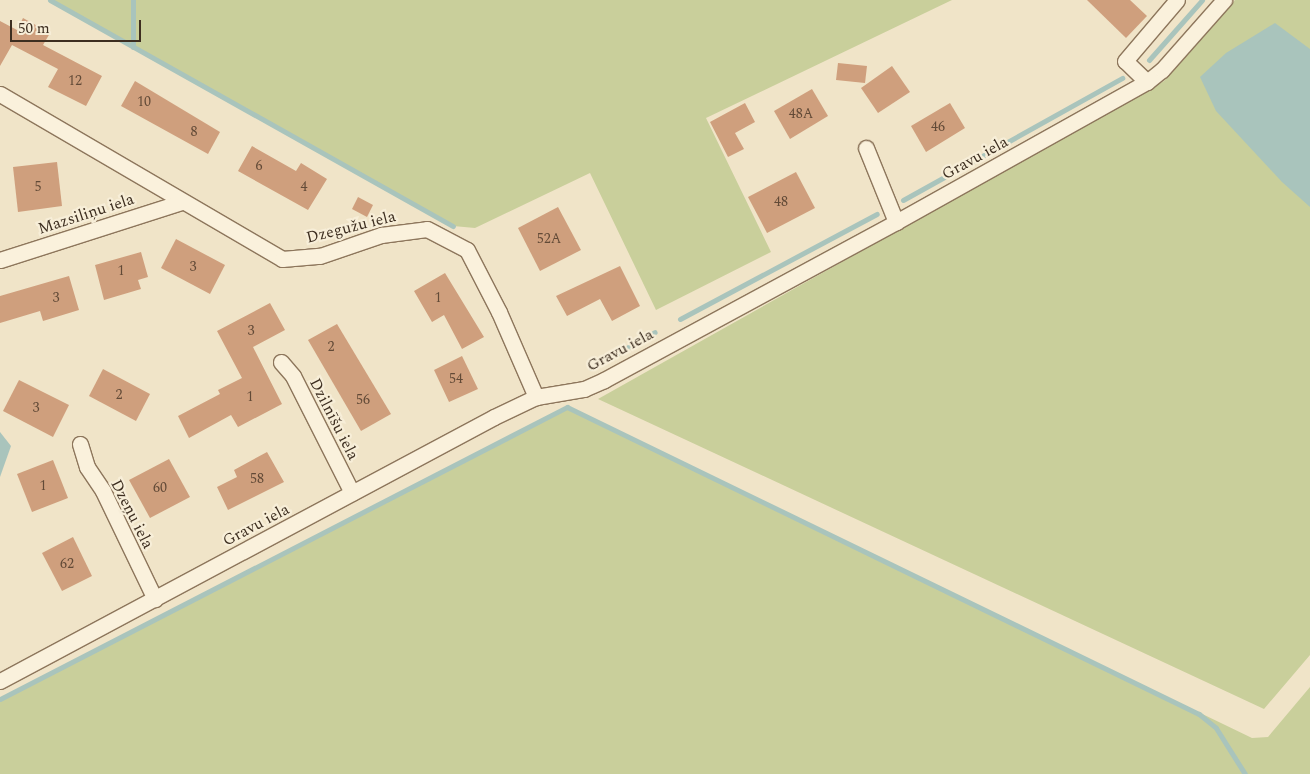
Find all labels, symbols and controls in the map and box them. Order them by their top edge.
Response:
scale bar [12,10,144,42]
text: 50 m [18,17,50,40]
house number: 12 [68,73,82,89]
house number: 10 [137,94,151,110]
house number: 48A [789,106,813,122]
house number: 46 [931,119,945,135]
house number: 8 [191,124,197,140]
street label: Gravu iela [939,132,1011,184]
house number: 6 [256,158,262,174]
house number: 5 [35,179,41,195]
house number: 4 [301,179,307,195]
street label: Mazsiliņu iela [36,189,136,239]
house number: 48 [774,194,788,210]
street label: Dzegužu iela [304,207,398,247]
house number: 52A [537,231,561,247]
house number: 3 [190,259,196,275]
house number: 1 [118,263,124,279]
house number: 3 [53,290,59,306]
house number: 1 [435,290,441,306]
house number: 3 [248,323,254,339]
street label: Gravu iela [583,324,657,376]
house number: 2 [328,339,334,355]
house number: 54 [449,371,463,387]
street label: Dzilnīšu iela [305,375,363,463]
house number: 2 [116,387,122,403]
house number: 1 [247,389,253,405]
house number: 56 [356,392,370,408]
house number: 3 [33,400,39,416]
house number: 58 [250,471,264,487]
street label: Dzeņu iela [106,476,158,552]
house number: 1 [40,478,46,494]
house number: 60 [153,480,167,496]
street label: Gravu iela [219,499,293,551]
house number: 62 [60,556,74,572]

